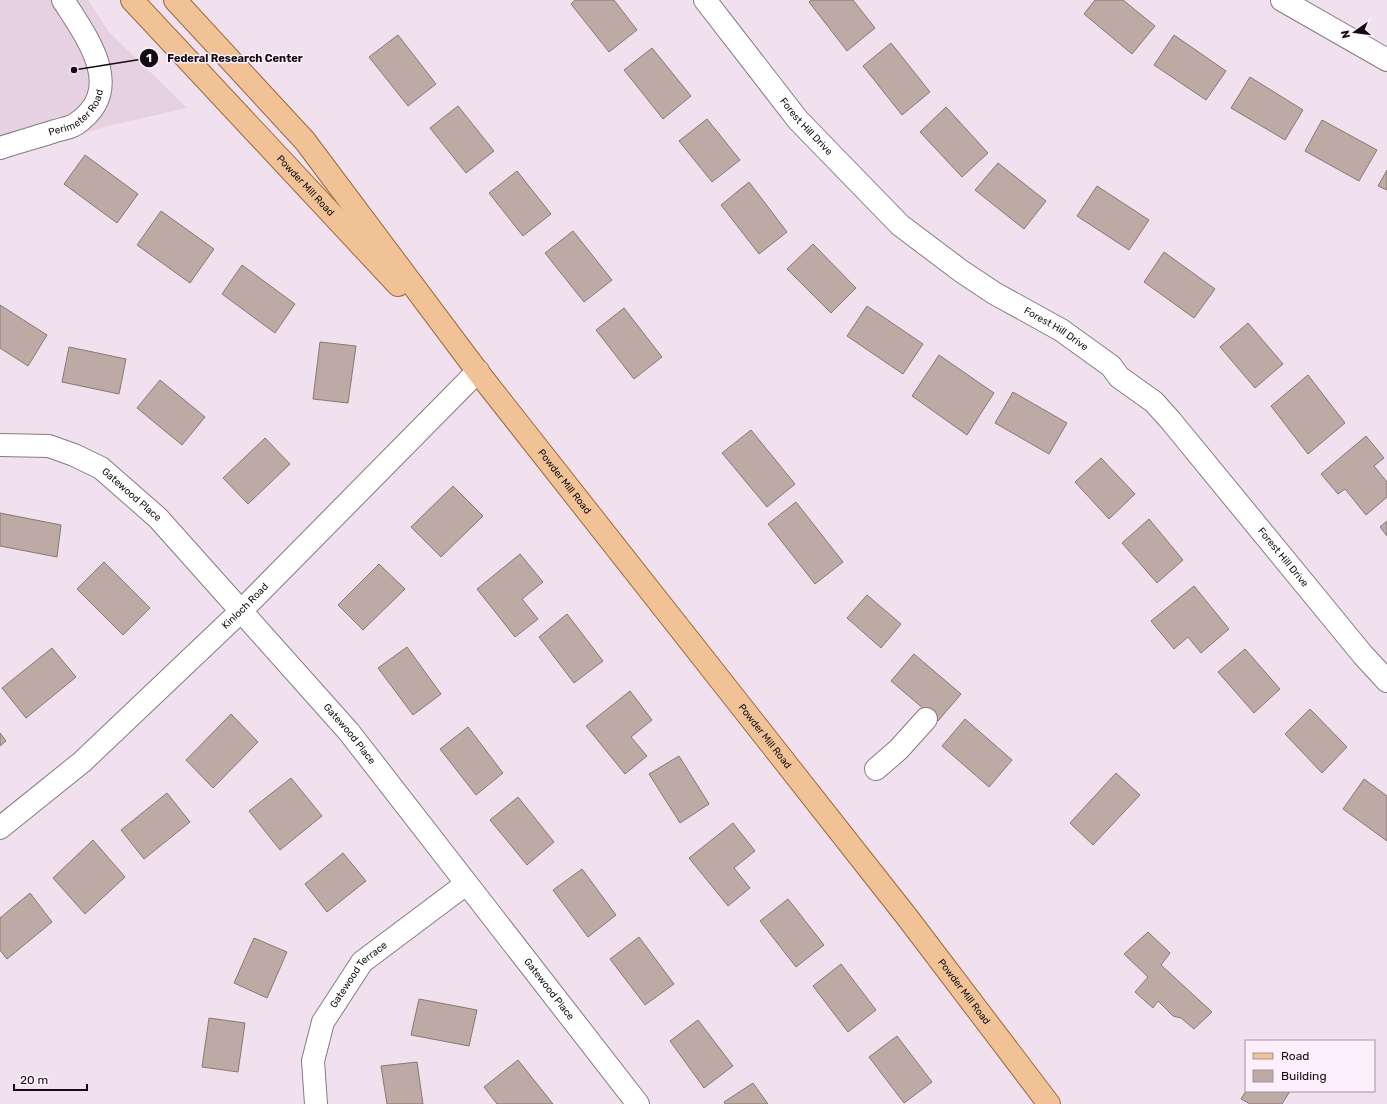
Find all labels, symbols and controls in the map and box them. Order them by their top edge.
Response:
north arrow [1335,12,1375,52]
text: N [1338,29,1353,40]
callout: Federal Research Center [139,47,310,70]
text: 1 [146,51,152,65]
text: Federal Research Center [167,52,303,65]
street label: Perimeter Road [47,88,106,139]
street label: Forest Hill Drive [777,95,835,158]
street label: Powder Mill Road [274,153,337,219]
street label: Forest Hill Drive [1022,305,1091,354]
street label: Powder Mill Road [535,447,593,517]
street label: Gatewood Place [99,465,164,524]
street label: Forest Hill Drive [1255,525,1311,590]
street label: Kinloch Road [220,581,271,632]
street label: Gatewood Place [321,701,378,767]
street label: Powder Mill Road [736,702,794,771]
street label: Gatewood Terrace [328,939,390,1010]
street label: Gatewood Place [521,956,577,1023]
street label: Powder Mill Road [935,957,993,1027]
legend [1245,1040,1375,1092]
text: Road [1281,1049,1309,1063]
scale bar [14,1066,87,1092]
text: Building [1281,1069,1327,1083]
text: 20 m [20,1073,48,1087]

